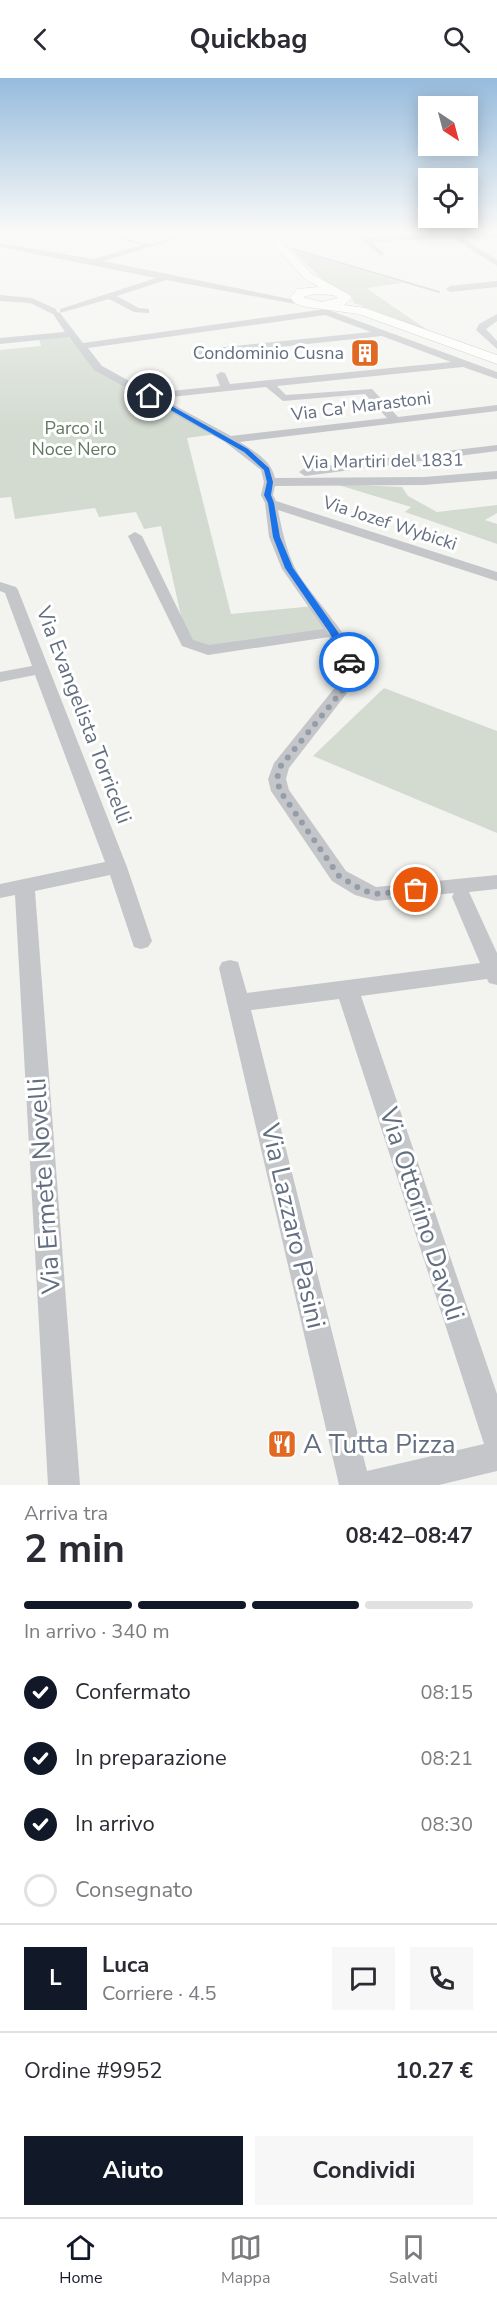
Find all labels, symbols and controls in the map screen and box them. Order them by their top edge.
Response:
text: Quickbag [189,21,308,58]
icon: back [24,23,57,56]
icon: search [440,23,473,56]
north arrow [418,96,478,156]
map controls [418,96,478,228]
button: locate [418,168,478,228]
building icon: Condominio Cusna [349,337,381,369]
place label: Condominio Cusna [193,341,344,365]
pin [124,370,175,421]
icon: home [133,379,166,412]
street label: Via Ca' Marastoni [289,386,432,427]
park label: Parco il Noce Nero [32,416,116,461]
street label: Via Martiri del 1831 [301,448,464,474]
street label: Via Jozef Wybicki [319,490,460,556]
street label: Via Evangelista Torricelli [29,601,138,828]
courier [319,632,379,692]
icon: car [333,646,366,679]
pin [390,864,441,915]
icon: bag [399,873,432,906]
street label: Via Ermete Novelli [19,1077,69,1296]
street label: Via Ottorino Davoli [371,1102,473,1325]
street label: Via Lazzaro Pasini [252,1119,334,1332]
place label: A Tutta Pizza [303,1427,456,1462]
restaurant icon: A Tutta Pizza [266,1428,298,1460]
text: Arriva tra [24,1500,108,1527]
text: 08:42–08:47 [345,1521,473,1551]
text: 2 min [24,1523,125,1576]
text: In arrivo · 340 m [24,1618,170,1645]
icon: check [24,1676,57,1709]
text: Confermato [75,1677,191,1707]
text: 08:15 [420,1679,473,1706]
icon: check [24,1742,57,1775]
text: In preparazione [75,1743,227,1773]
text: 08:21 [420,1745,473,1772]
icon: check [24,1808,57,1841]
text: In arrivo [75,1809,155,1839]
text: 08:30 [420,1811,473,1838]
text: Consegnato [75,1875,193,1905]
button: chat [332,1947,395,2010]
button: phone [410,1947,473,2010]
text: Luca [102,1950,149,1980]
text: L [49,1963,62,1993]
text: Corriere · 4.5 [102,1980,217,2007]
text: Ordine #9952 [24,2056,162,2086]
text: 10.27 € [396,2056,473,2086]
button: Aiuto [24,2136,243,2205]
button: Condividi [255,2136,473,2205]
tab: Home [59,2231,103,2289]
tab: Mappa [221,2231,270,2289]
tab: Salvati [389,2231,438,2289]

